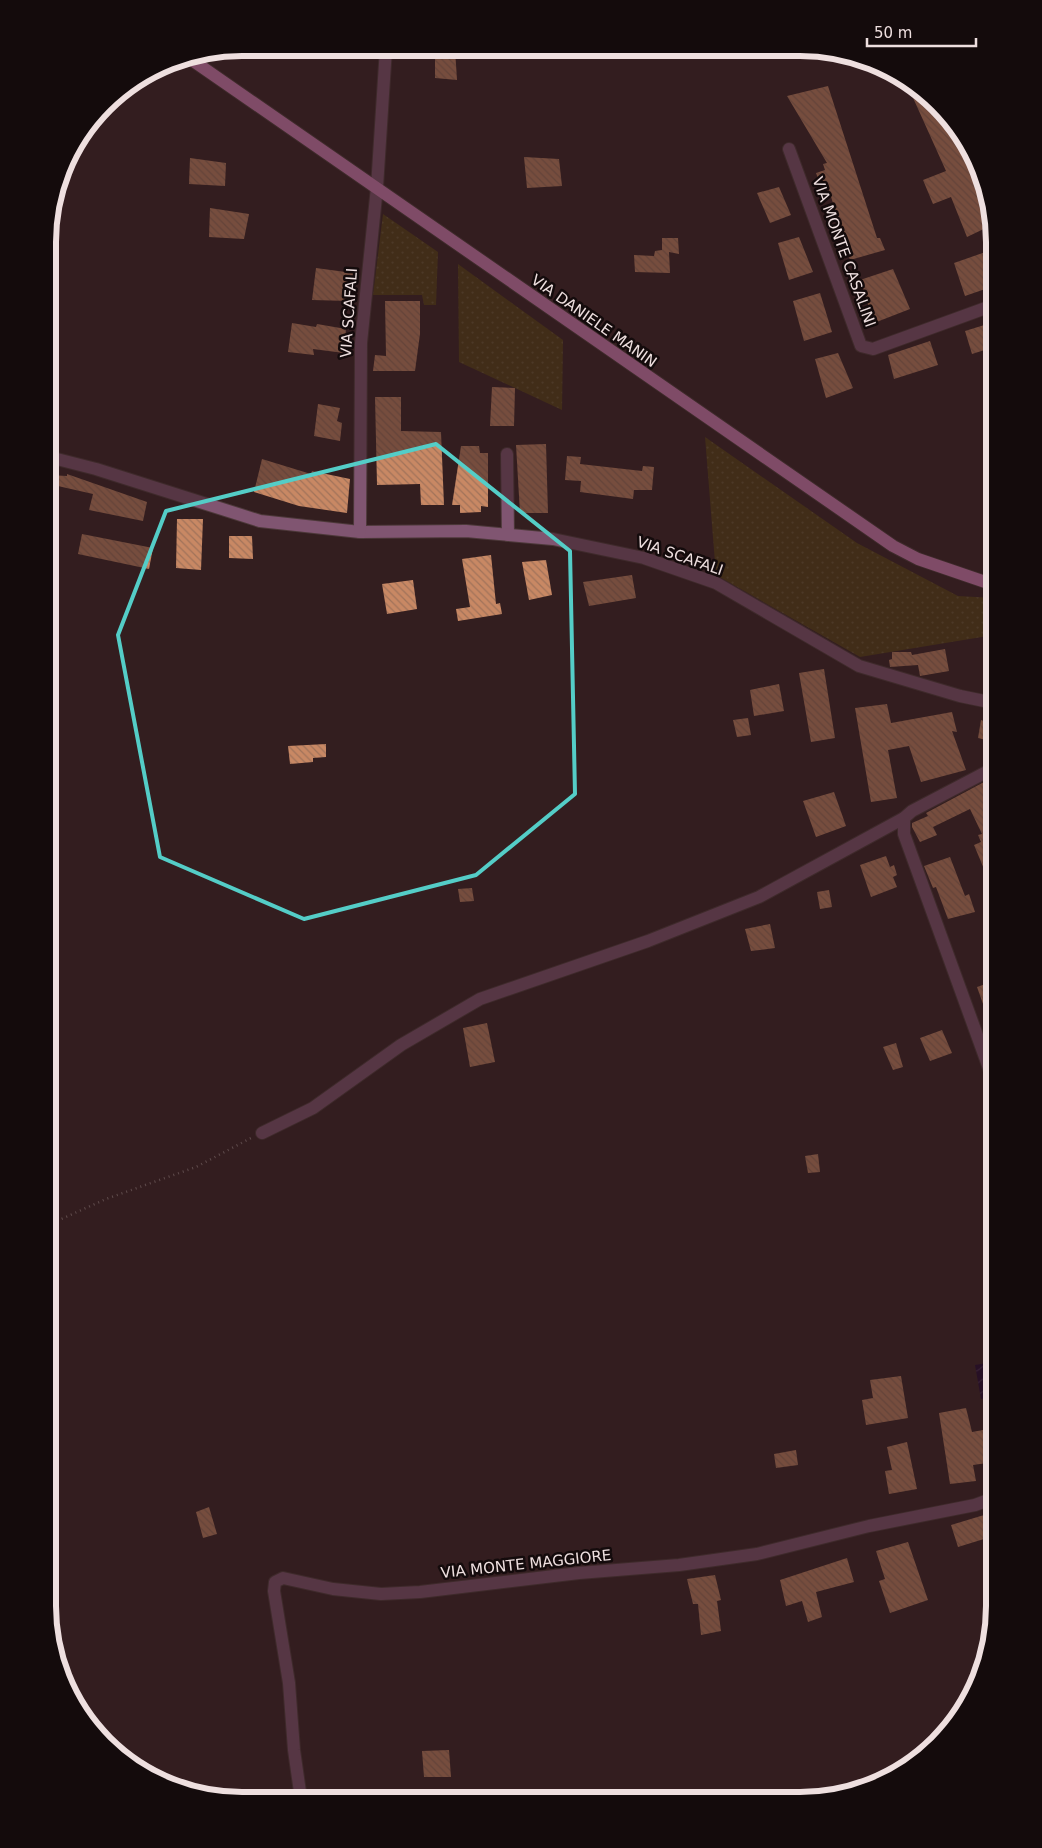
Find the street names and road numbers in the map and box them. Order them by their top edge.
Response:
street label: VIA MONTE CASALINI [808,175,880,329]
street label: VIA SCAFALI [337,267,361,359]
street label: VIA DANIELE MANIN [528,271,660,371]
street label: VIA SCAFALI [634,533,726,579]
street label: VIA MONTE MAGGIORE [440,1546,612,1582]

